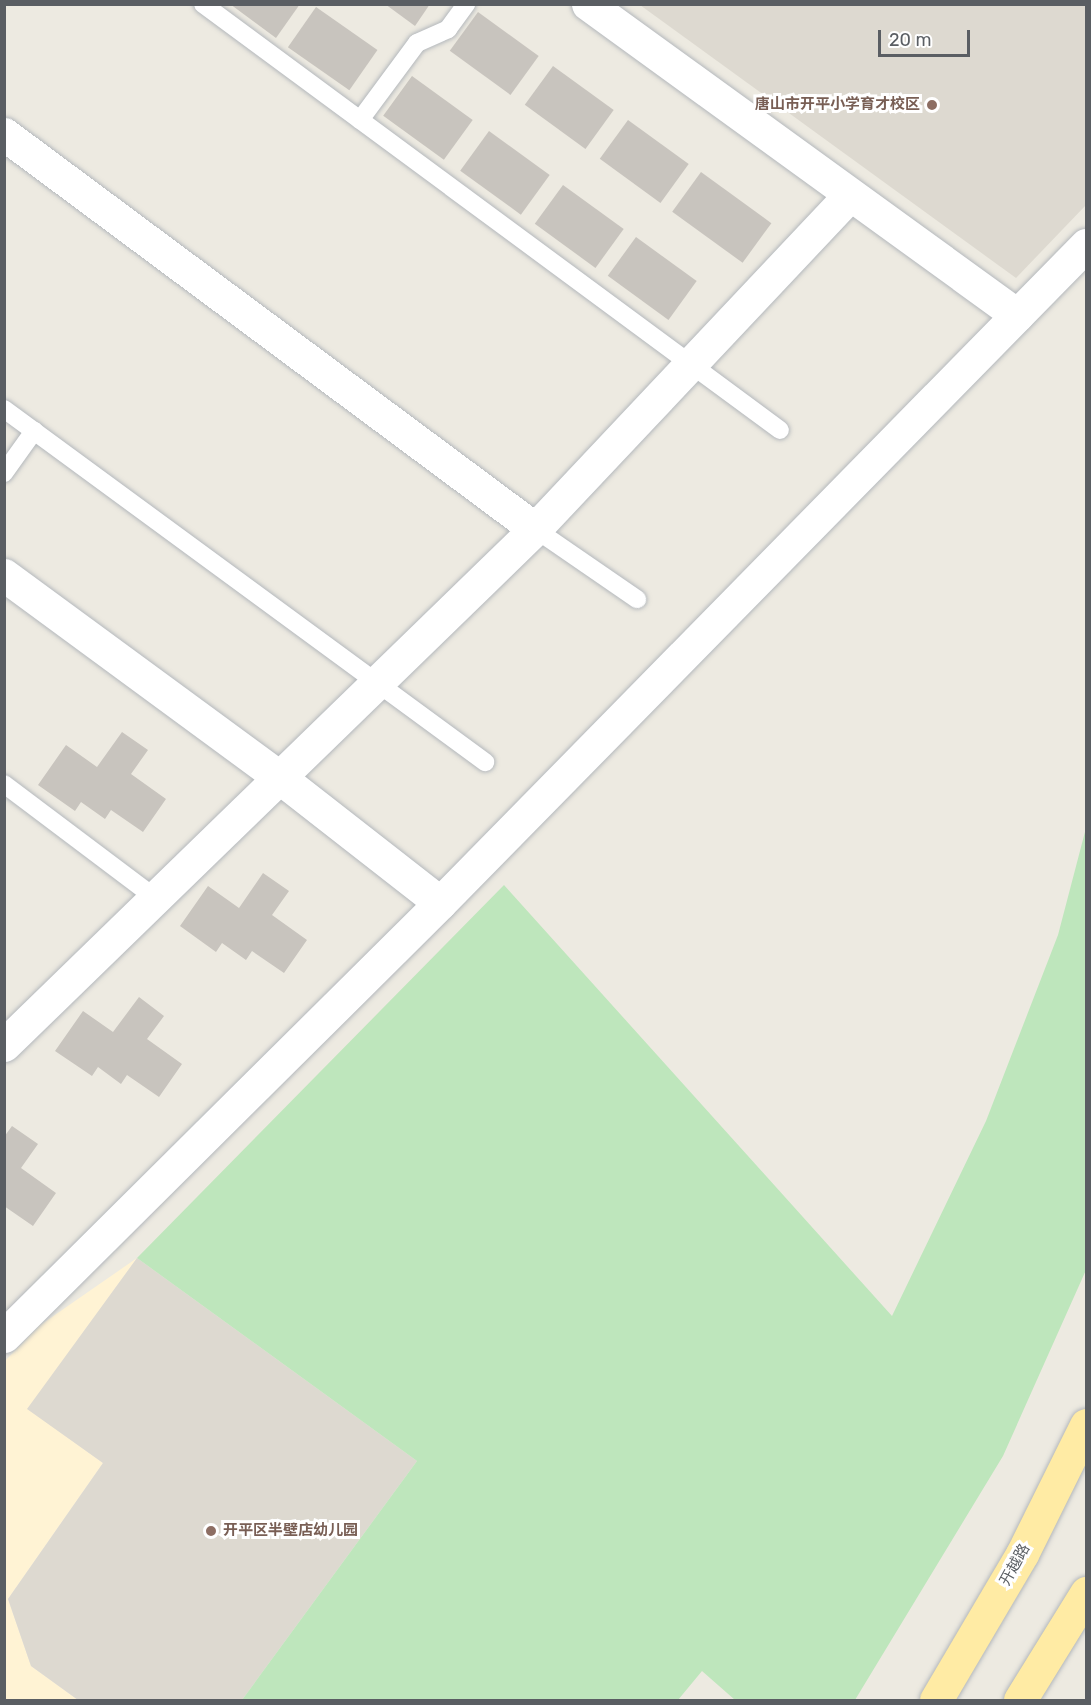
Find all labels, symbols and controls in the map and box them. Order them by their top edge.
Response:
scale bar [881,18,972,56]
text: 20 m [889,29,931,51]
place label: 唐山市开平小学育才校区 [755,96,920,114]
marker: 唐山市开平小学育才校区 [925,98,939,112]
place label: 开平区半壁店幼儿园 [223,1522,358,1540]
marker: 开平区半壁店幼儿园 [204,1524,218,1538]
street label: 开越路 [996,1541,1034,1589]

